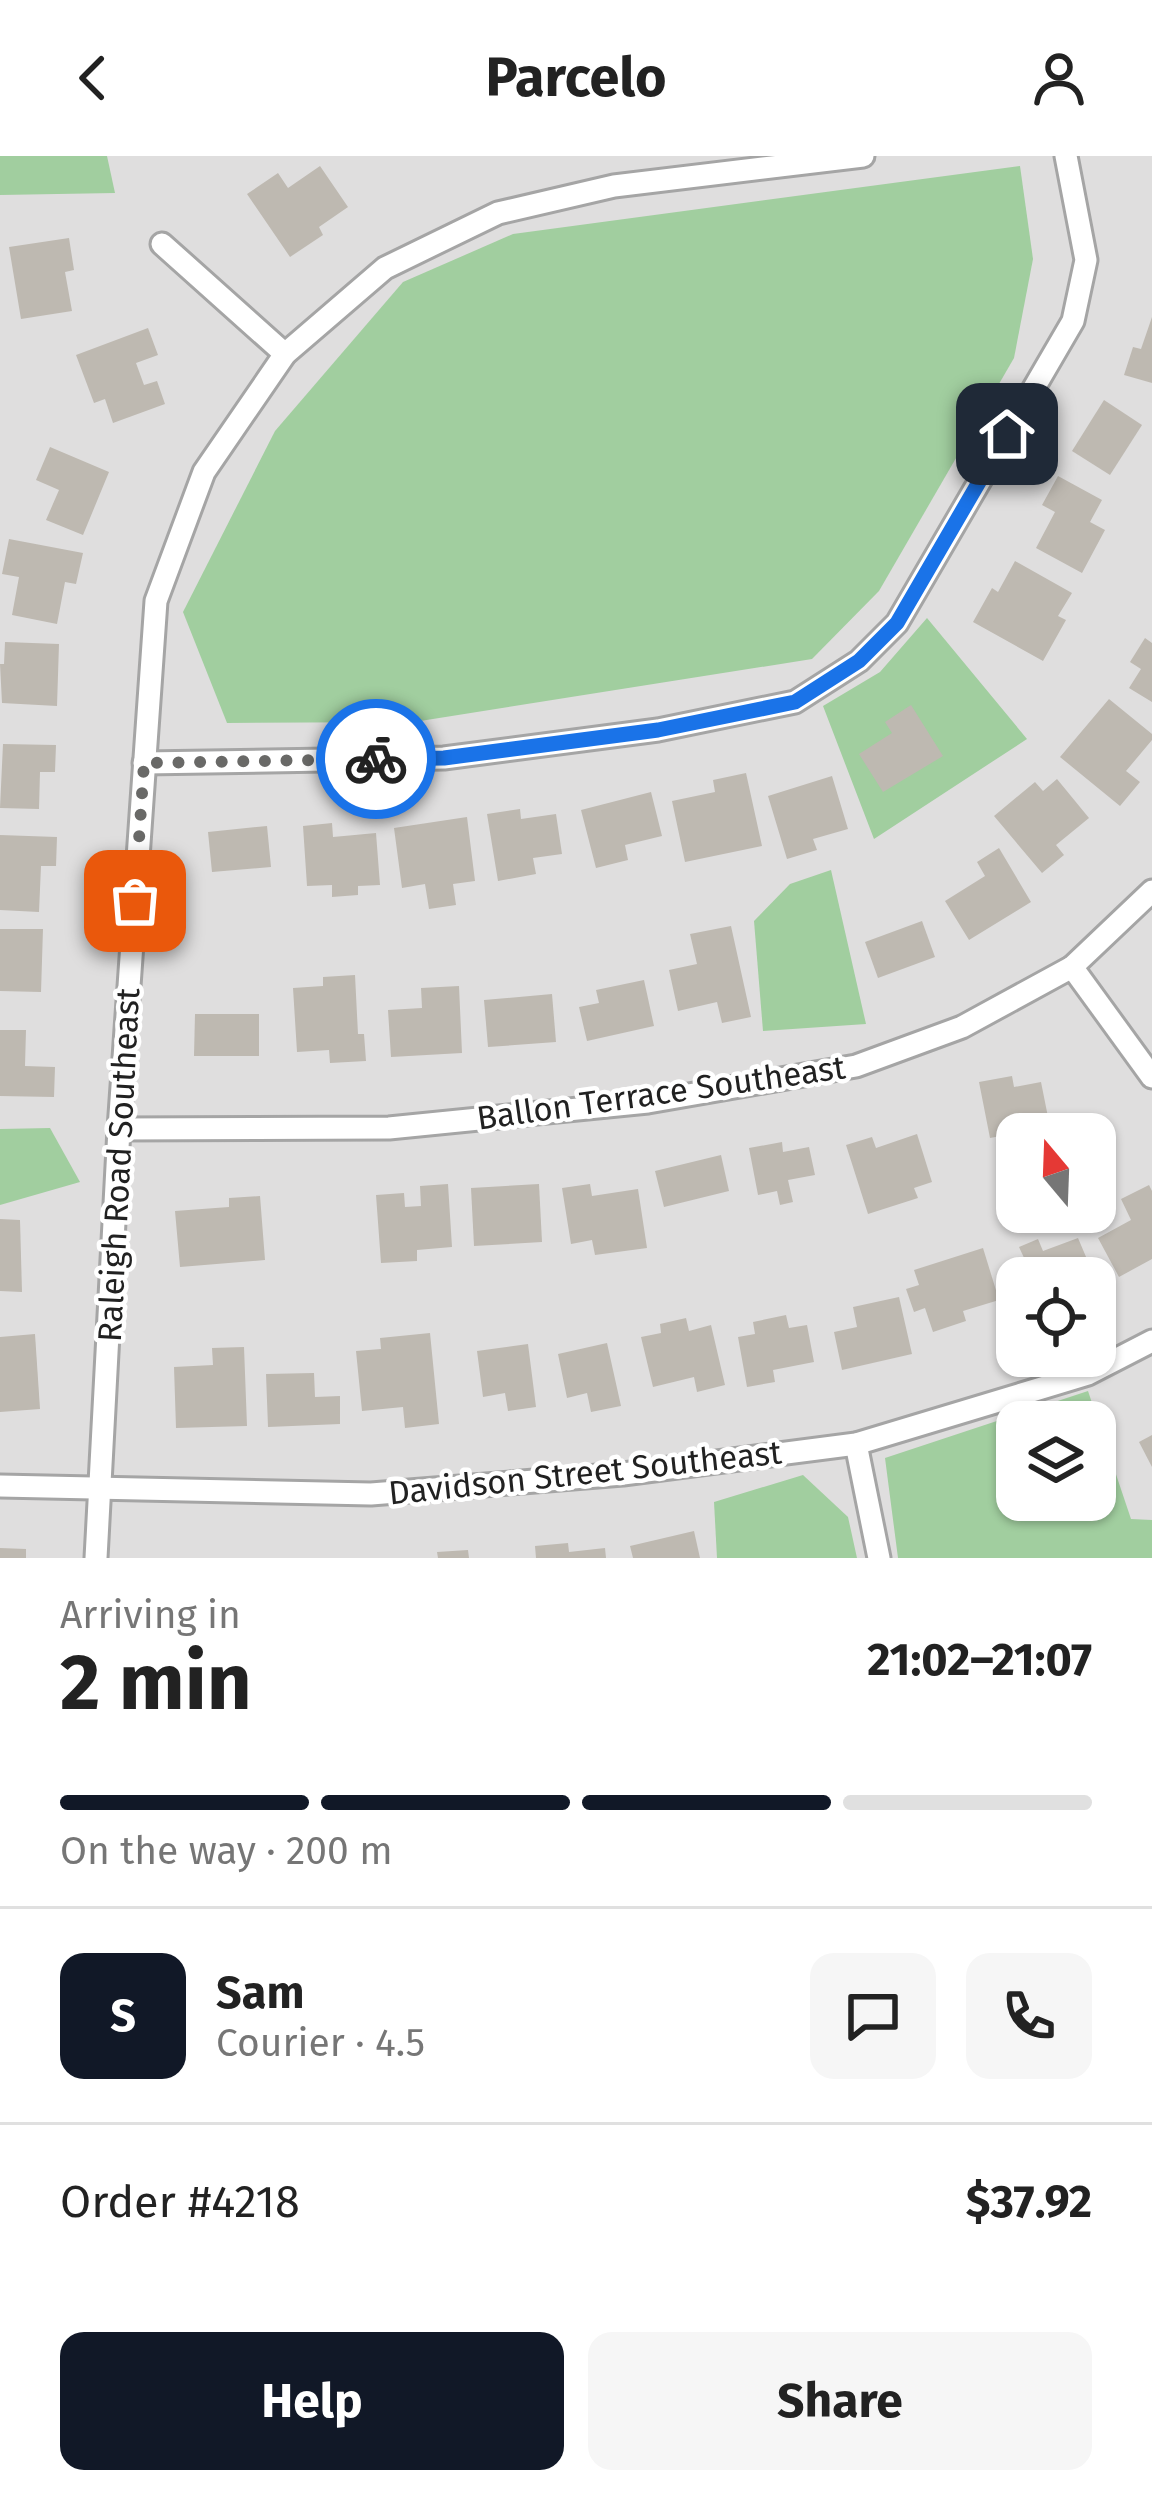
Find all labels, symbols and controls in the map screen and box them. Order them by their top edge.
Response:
icon: back [60,45,126,111]
icon: person [1026,45,1092,111]
text: Parcelo [485,46,667,110]
pin [956,383,1058,485]
icon: home [974,401,1040,467]
courier [316,699,436,819]
icon: bike [343,726,409,792]
pin [84,850,186,952]
icon: bag [102,868,168,934]
street label: Raleigh Road Southeast [90,987,148,1343]
street label: Ballon Terrace Southeast [474,1047,848,1139]
north arrow [996,1113,1116,1233]
map controls [996,1113,1116,1521]
button: locate [996,1257,1116,1377]
button: layers [996,1401,1116,1521]
street label: Davidson Street Southeast [386,1432,784,1514]
text: Arriving in [60,1592,241,1638]
text: 21:02–21:07 [867,1633,1092,1687]
text: 2 min [60,1636,252,1730]
text: On the way · 200 m [60,1828,393,1874]
button: chat [810,1953,936,2079]
button: phone [966,1953,1092,2079]
text: Sam [216,1966,304,2020]
text: S [110,1989,136,2043]
text: Courier · 4.5 [216,2020,425,2066]
text: Order #4218 [60,2175,300,2229]
text: $37.92 [966,2175,1092,2229]
button: Help [60,2332,564,2470]
button: Share [588,2332,1092,2470]

